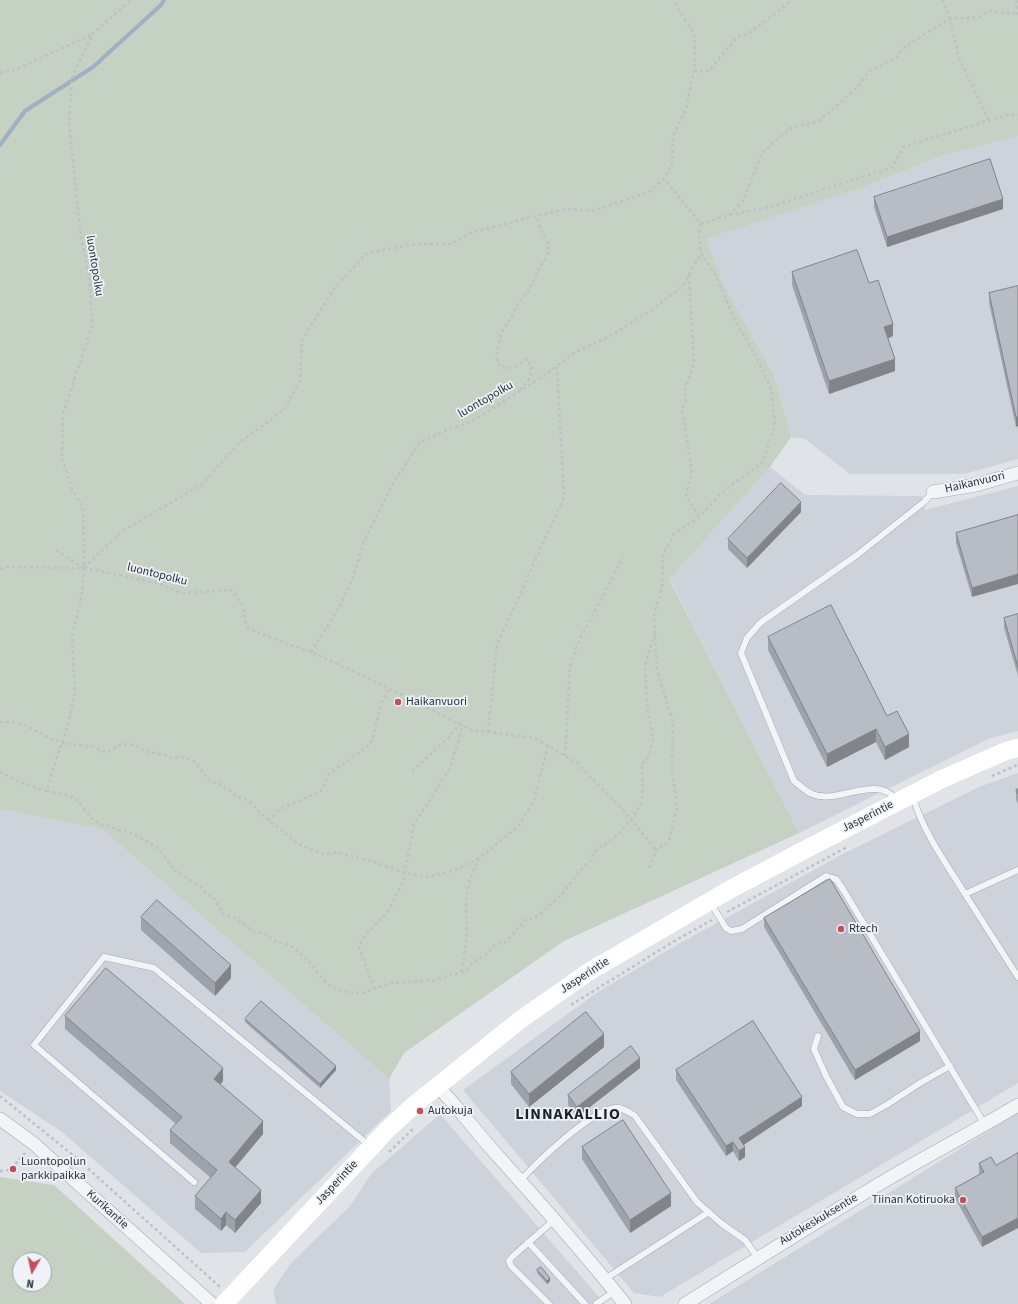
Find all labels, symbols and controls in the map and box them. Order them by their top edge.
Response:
street label: luontopolku [82,234,106,298]
street label: luontopolku [456,378,516,422]
street label: Haikanvuori [944,469,1006,497]
street label: luontopolku [125,561,189,589]
place label: Haikanvuori [406,695,467,709]
marker: Haikanvuori [393,697,403,707]
street label: Jasperintie [840,798,896,836]
place label: Rtech [849,922,878,936]
marker: Rtech [836,924,846,934]
street label: Jasperintie [558,955,612,997]
place label: Autokuja [428,1104,473,1118]
district label: LINNAKALLIO [515,1105,621,1125]
marker: Autokuja [415,1106,425,1116]
place label: Luontopolun parkkipaikka [21,1155,86,1183]
street label: Jasperintie [313,1158,361,1208]
marker: Luontopolun parkkipaikka [8,1164,18,1174]
street label: Kurikantie [83,1187,131,1233]
street label: Autokeskuksentie [777,1191,861,1249]
place label: Tiinan Kotiruoka [872,1193,955,1207]
marker: Tiinan Kotiruoka [958,1195,968,1205]
north arrow [12,1252,52,1292]
text: N [25,1275,35,1291]

